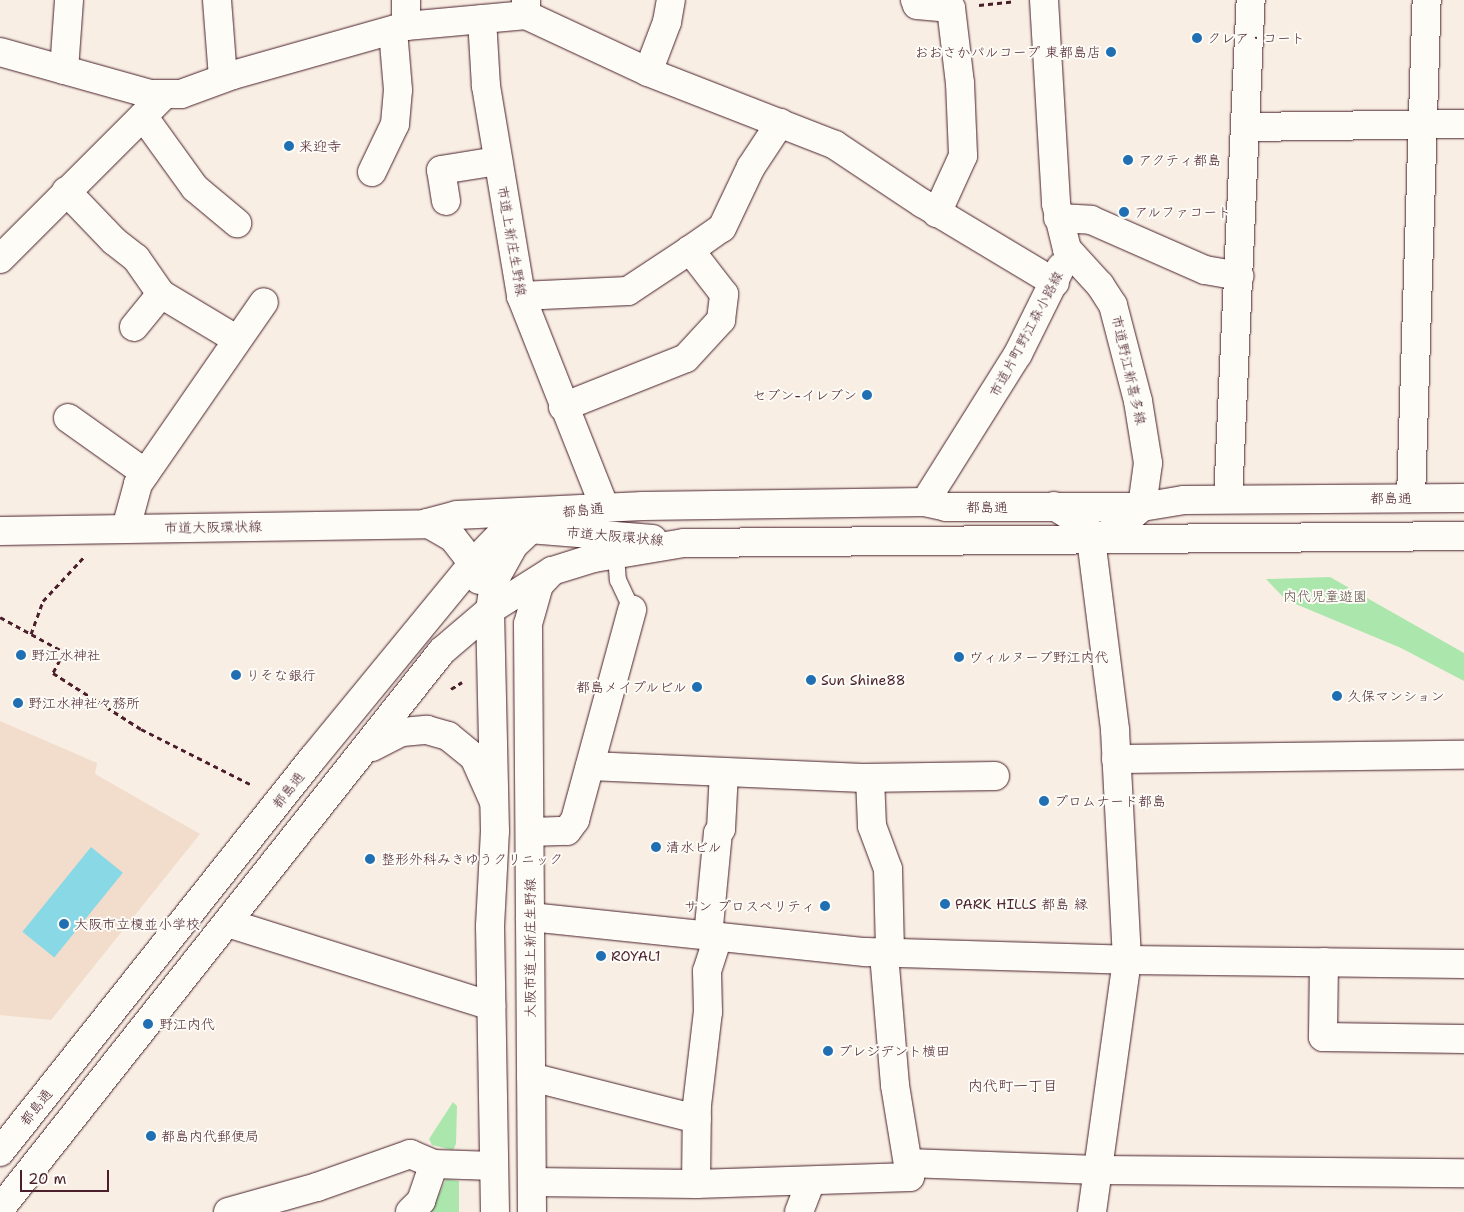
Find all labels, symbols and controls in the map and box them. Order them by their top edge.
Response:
place label: クレア・コート [1207,30,1305,46]
marker: クレア・コート [1191,32,1203,44]
place label: おおさかパルコープ 東都島店 [914,44,1101,60]
marker: おおさかパルコープ 東都島店 [1105,46,1117,58]
place label: 来迎寺 [299,138,341,154]
marker: 来迎寺 [283,140,295,152]
place label: アクティ都島 [1138,152,1222,168]
marker: アクティ都島 [1122,154,1134,166]
street label: 市道上新庄生野線 [494,184,530,298]
place label: アルファコート [1134,204,1232,220]
marker: アルファコート [1118,206,1130,218]
street label: 市道片町野江森小路線 [986,268,1066,400]
street label: 市道野江新喜多線 [1108,314,1150,426]
place label: セブン-イレブン [752,387,857,403]
marker: セブン-イレブン [861,389,873,401]
street label: 都島通 [1370,490,1412,506]
street label: 都島通 [561,499,605,521]
street label: 都島通 [966,499,1008,515]
street label: 市道大阪環状線 [164,518,262,536]
street label: 市道大阪環状線 [565,523,665,549]
park label: 内代児童遊園 [1283,588,1367,604]
place label: 野江水神社 [31,647,101,663]
marker: 野江水神社 [15,649,27,661]
place label: ヴィルヌーブ野江内代 [969,649,1109,665]
marker: ヴィルヌーブ野江内代 [953,651,965,663]
place label: りそな銀行 [246,667,316,683]
marker: りそな銀行 [230,669,242,681]
place label: Sun Shine88 [821,672,906,688]
marker: Sun Shine88 [805,674,817,686]
place label: 都島メイプルビル [575,679,687,695]
marker: 都島メイプルビル [691,681,703,693]
place label: 久保マンション [1347,688,1445,704]
marker: 久保マンション [1331,690,1343,702]
place label: 野江水神社々務所 [28,695,140,711]
marker: 野江水神社々務所 [12,697,24,709]
street label: 都島通 [268,768,308,812]
place label: プロムナード都島 [1054,793,1166,809]
marker: プロムナード都島 [1038,795,1050,807]
place label: 清水ビル [666,839,722,855]
marker: 清水ビル [650,841,662,853]
place label: 整形外科みきゆうクリニック [381,851,563,867]
marker: 整形外科みきゆうクリニック [363,852,377,866]
street label: 大阪市道上新庄生野線 [522,878,538,1018]
place label: PARK HILLS 都島 縁 [955,896,1088,912]
place label: サン プロスペリティ [684,898,815,914]
marker: PARK HILLS 都島 縁 [939,898,951,910]
marker: サン プロスペリティ [819,900,831,912]
place label: 大阪市立榎並小学校 [74,916,200,932]
marker: 大阪市立榎並小学校 [58,918,70,930]
place label: ROYAL1 [611,948,661,964]
marker: ROYAL1 [595,950,607,962]
place label: 野江内代 [159,1016,215,1032]
marker: 野江内代 [141,1017,155,1031]
place label: プレジデント横田 [838,1043,950,1059]
marker: プレジデント横田 [822,1045,834,1057]
district label: 内代町一丁目 [968,1078,1058,1096]
street label: 都島通 [16,1085,56,1129]
place label: 都島内代郵便局 [161,1128,259,1144]
marker: 都島内代郵便局 [145,1130,157,1142]
scale bar [22,1160,111,1192]
text: 20 m [28,1169,67,1189]

